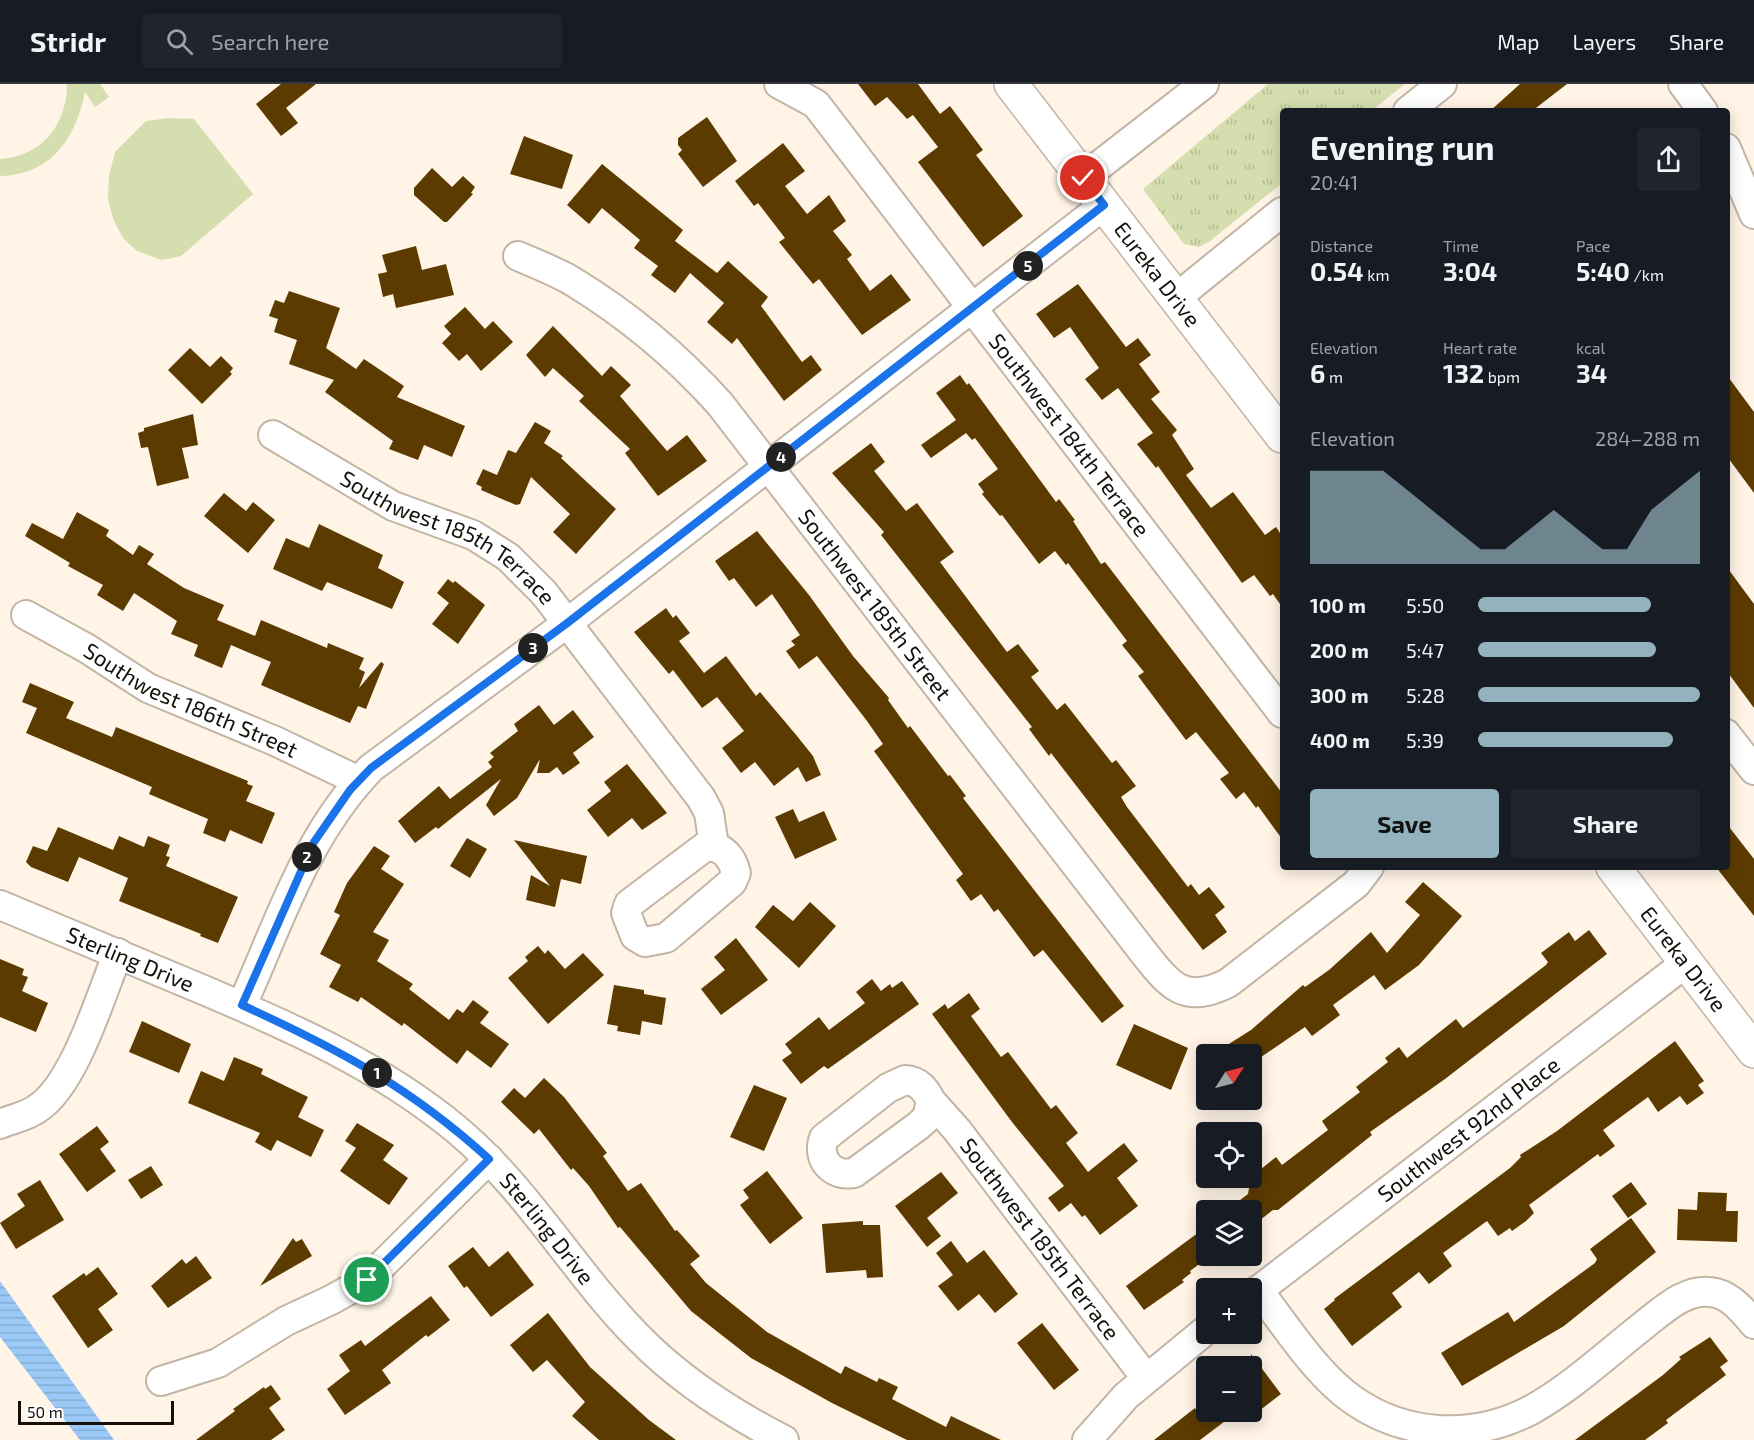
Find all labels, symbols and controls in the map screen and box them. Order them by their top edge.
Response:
search box [142,14,562,68]
text: Stridr [30,24,106,58]
icon: search [163,25,196,58]
text: Search here [211,28,329,54]
text: Map [1497,29,1539,54]
text: Layers [1572,29,1636,54]
text: Share [1669,29,1724,54]
text: Evening run [1310,127,1495,167]
button: share [1637,128,1700,191]
pin [1057,152,1108,203]
icon: check [1066,161,1099,194]
text: 20:41 [1310,170,1358,194]
street label: Eureka Drive [1110,216,1207,331]
text: Distance [1310,236,1373,255]
text: Time [1443,236,1479,255]
text: Pace [1576,236,1610,255]
pin: 5 [1013,251,1043,281]
text: 0.54 [1310,255,1364,286]
text: 3:04 [1443,255,1497,286]
text: 5:40 [1576,255,1630,286]
text: 5 [1024,256,1032,275]
text: km [1364,265,1389,284]
text: /km [1630,265,1664,284]
street label: Southwest 184th Terrace [984,328,1156,541]
text: Elevation [1310,338,1378,357]
text: Heart rate [1443,338,1517,357]
text: kcal [1576,338,1605,357]
text: 6 [1310,357,1325,388]
text: 132 [1443,357,1484,388]
text: 34 [1576,357,1607,388]
text: m [1325,367,1343,386]
text: bpm [1484,367,1520,386]
text: Elevation [1310,426,1395,450]
text: 284–288 m [1595,426,1700,450]
pin: 4 [766,442,796,472]
text: 4 [776,447,786,466]
street label: Southwest 185th Terrace [336,464,562,609]
street label: Southwest 185th Street [794,503,958,705]
text: 100 m [1310,593,1366,617]
text: 5:50 [1406,593,1444,617]
pin: 3 [518,633,548,663]
street label: Southwest 186th Street [80,636,302,762]
text: 3 [528,638,538,657]
text: 200 m [1310,638,1369,662]
text: 5:47 [1406,638,1444,662]
text: 300 m [1310,683,1369,707]
text: 5:28 [1406,683,1445,707]
text: 400 m [1310,728,1370,752]
text: 5:39 [1406,728,1444,752]
button: Save [1310,789,1499,858]
button: Share [1511,789,1700,858]
pin: 2 [292,842,322,872]
text: 2 [302,847,312,866]
street label: Eureka Drive [1636,901,1733,1016]
street label: Sterling Drive [63,920,198,996]
north arrow [1196,1044,1262,1110]
map controls [1196,1044,1262,1422]
street label: Southwest 92nd Place [1372,1051,1564,1206]
pin: 1 [362,1058,392,1088]
text: 1 [374,1063,380,1082]
button: locate [1196,1122,1262,1188]
street label: Southwest 185th Terrace [956,1132,1126,1344]
street label: Sterling Drive [495,1167,600,1289]
button: layers [1196,1200,1262,1266]
pin [341,1254,392,1305]
icon: arrive [350,1263,383,1296]
button: + [1196,1278,1262,1344]
button: − [1196,1356,1262,1422]
scale bar [18,1398,174,1426]
text: 50 m [27,1402,63,1421]

